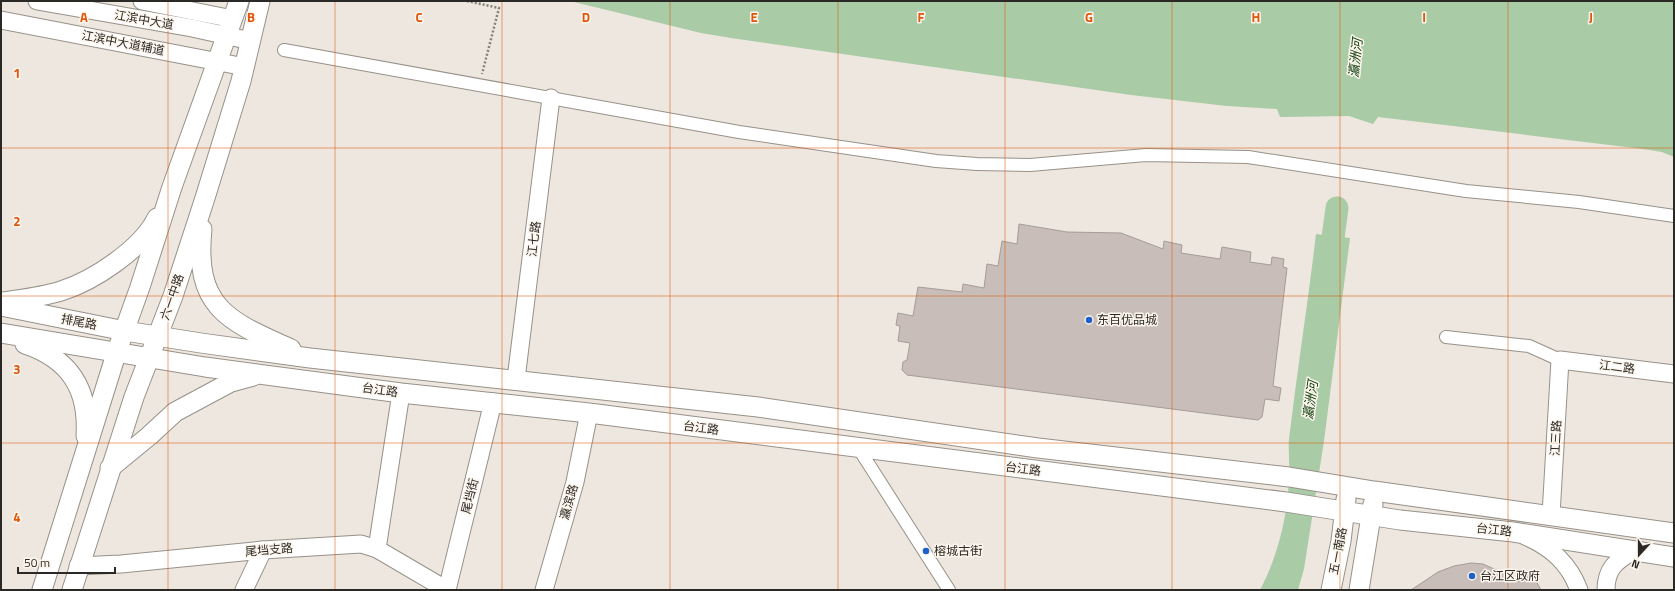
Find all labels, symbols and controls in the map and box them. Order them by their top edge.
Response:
street label: 江滨中大道 [113,5,175,34]
text: A [80,7,88,27]
text: B [247,7,255,27]
text: C [415,7,423,27]
text: D [582,7,590,27]
text: E [750,7,758,27]
text: F [918,7,925,27]
text: G [1085,7,1093,27]
text: H [1252,7,1260,27]
text: I [1422,7,1426,27]
text: J [1589,7,1593,27]
street label: 江滨中大道辅道 [80,25,166,60]
water label: 瀛洲河 [1343,35,1367,78]
text: 1 [13,63,21,83]
text: 2 [13,211,21,231]
street label: 江七路 [522,220,545,258]
street label: 六一中路 [155,271,188,323]
street label: 排尾路 [60,309,99,334]
place label: 东百优品城 [1097,310,1157,329]
marker: 东百优品城 [1084,315,1094,325]
street label: 江二路 [1598,355,1636,378]
text: 3 [13,359,21,379]
water label: 瀛洲河 [1297,376,1323,421]
street label: 台江路 [361,378,399,401]
street label: 台江路 [682,416,720,439]
street label: 江三路 [1545,419,1566,456]
street label: 台江路 [1004,457,1042,480]
street label: 尾垱街 [456,476,483,516]
street label: 瀛滨路 [554,482,583,522]
text: 4 [13,507,21,527]
street label: 台江路 [1475,518,1513,541]
street label: 五一南路 [1324,526,1351,576]
north arrow [1619,535,1659,575]
street label: 尾垱支路 [244,538,294,561]
place label: 榕城古街 [934,541,982,560]
marker: 榕城古街 [921,546,931,556]
scale bar [18,549,115,575]
text: 50 m [24,553,50,572]
text: N [1629,556,1642,573]
place label: 台江区政府 [1480,566,1540,585]
marker: 台江区政府 [1467,571,1477,581]

